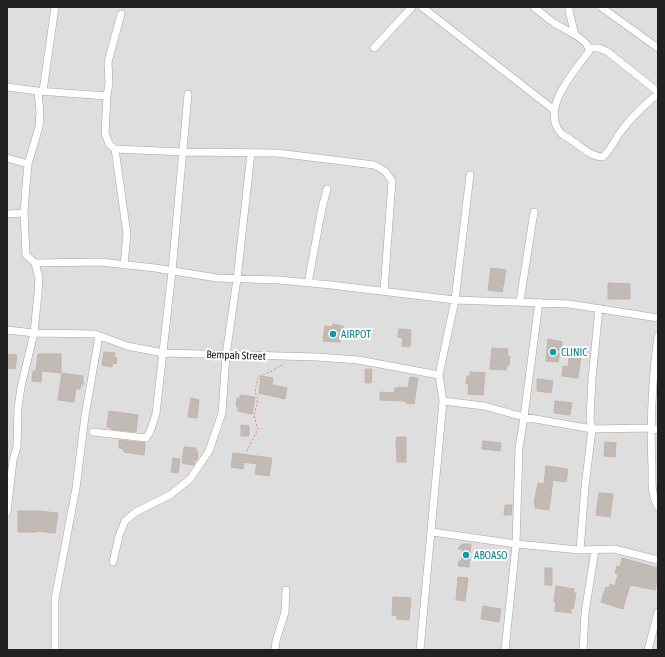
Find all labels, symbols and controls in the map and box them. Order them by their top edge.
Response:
place label: AIRPOT [341,328,371,340]
marker: AIRPOT [328,329,338,339]
place label: CLINIC [561,346,587,358]
marker: CLINIC [548,347,558,357]
street label: Bempah Street [206,348,266,362]
place label: ABOASO [474,549,507,561]
marker: ABOASO [461,550,471,560]

